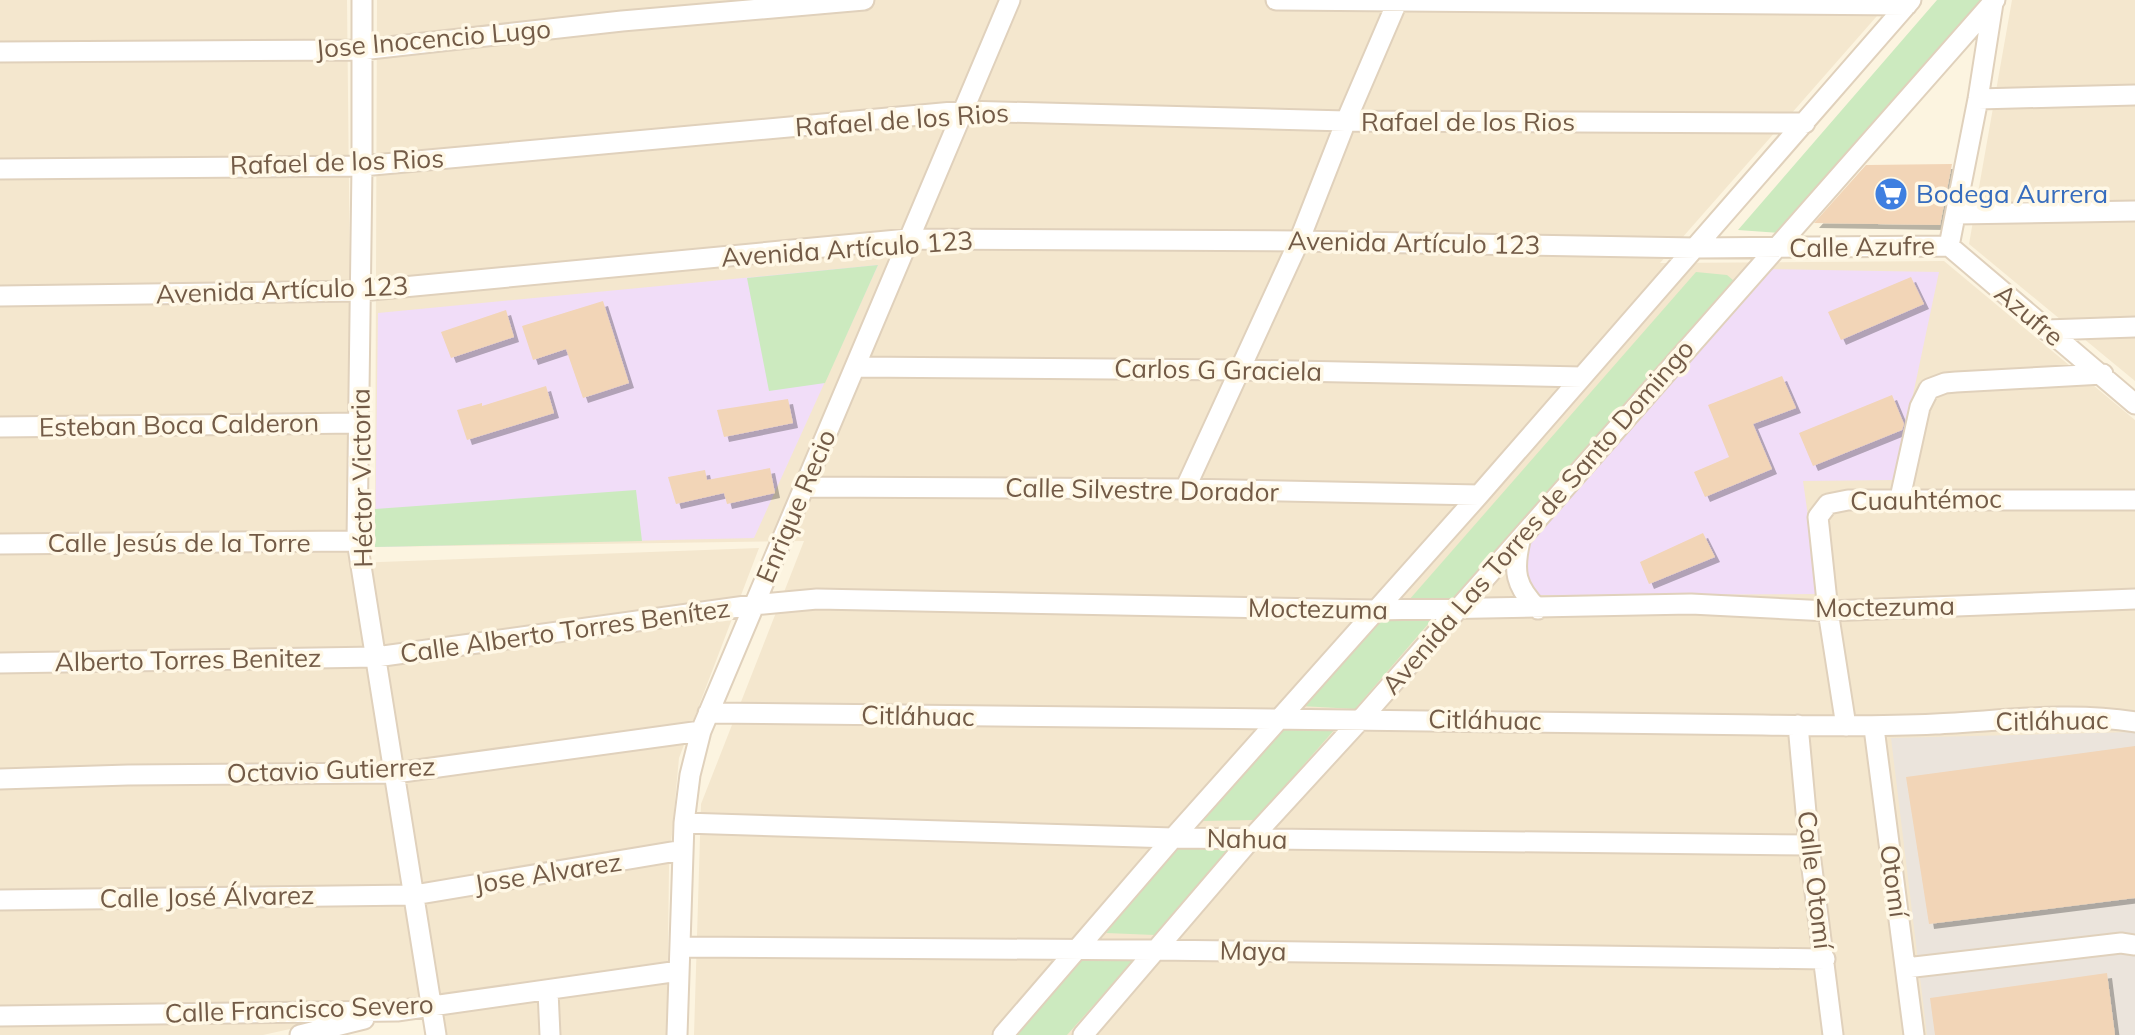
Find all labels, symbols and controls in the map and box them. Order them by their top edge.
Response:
street label: Jose Inocencio Lugo [314,12,552,65]
street label: Rafael de los Rios [794,96,1010,143]
street label: Rafael de los Rios [1361,105,1575,138]
street label: Rafael de los Rios [229,141,445,182]
supermarket icon: Bodega Aurrera [1872,175,1910,213]
place label: Bodega Aurrera [1916,177,2108,210]
street label: Avenida Artículo 123 [720,223,974,274]
street label: Avenida Artículo 123 [1287,224,1541,261]
street label: Calle Azufre [1789,229,1935,264]
street label: Avenida Artículo 123 [155,269,409,310]
street label: Azufre [1988,276,2070,353]
street label: Avenida Las Torres de Santo Domingo [1374,333,1701,701]
street label: Carlos G Graciela [1114,351,1322,388]
street label: Héctor Victoria [343,388,380,568]
street label: Esteban Boca Calderon [39,406,319,443]
street label: Enrique Recio [748,424,843,587]
street label: Calle Silvestre Dorador [1005,471,1280,508]
street label: Cuauhtémoc [1850,482,2002,517]
street label: Calle Jesús de la Torre [47,526,311,559]
street label: Moctezuma [1815,589,1955,624]
street label: Calle Alberto Torres Benítez [398,591,732,670]
street label: Moctezuma [1248,591,1388,626]
street label: Alberto Torres Benitez [54,641,322,678]
street label: Citláhuac [861,698,975,733]
street label: Citláhuac [1428,702,1542,737]
street label: Citláhuac [1995,703,2109,738]
street label: Octavio Gutierrez [226,749,436,790]
street label: Calle Otomí [1791,809,1841,953]
street label: Nahua [1206,821,1288,856]
street label: Otomí [1873,843,1916,921]
street label: Jose Alvarez [472,845,624,900]
street label: Calle José Álvarez [99,878,315,915]
street label: Maya [1219,933,1287,968]
street label: Calle Francisco Severo [164,987,434,1030]

